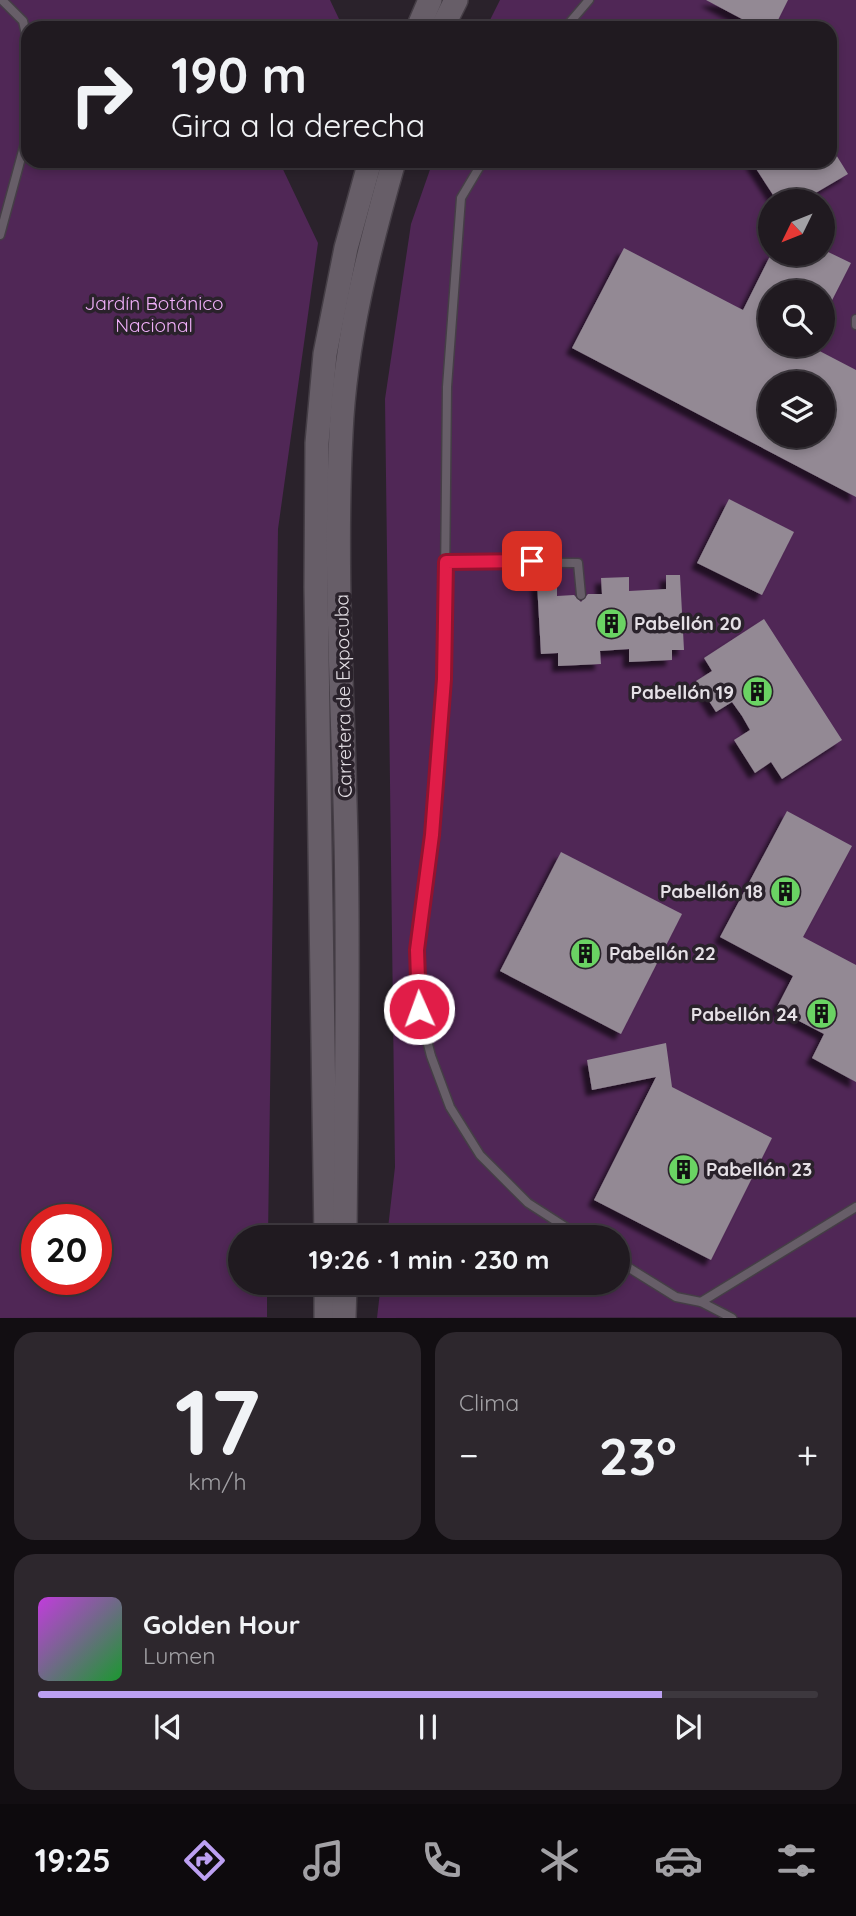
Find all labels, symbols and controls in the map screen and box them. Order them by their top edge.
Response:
text: 190 m [171,44,307,105]
icon: right [56,49,147,140]
text: Gira a la derecha [171,105,425,145]
north arrow [758,189,835,266]
map controls [758,189,835,448]
button: search [758,280,835,357]
park label: Jardín Botánico Nacional [84,291,224,337]
button: layers [758,371,835,448]
pin [502,531,562,591]
icon: arrive [513,542,551,580]
street label: Carretera de Expocuba [329,594,357,798]
building icon: Pabellón 20 [594,606,628,640]
place label: Pabellón 20 [634,611,742,635]
building icon: Pabellón 19 [740,675,774,709]
place label: Pabellón 19 [631,680,734,704]
building icon: Pabellón 18 [769,874,803,908]
place label: Pabellón 18 [660,879,763,903]
building icon: Pabellón 22 [569,936,603,970]
place label: Pabellón 22 [609,941,716,965]
position arrow [382,972,456,1046]
building icon: Pabellón 24 [804,997,838,1031]
place label: Pabellón 24 [691,1002,798,1026]
building icon: Pabellón 23 [666,1152,700,1186]
place label: Pabellón 23 [706,1157,812,1181]
speed limit sign: 20 [21,1204,112,1295]
text: 19:26 · 1 min · 230 m [309,1243,549,1276]
text: 17 [175,1364,260,1478]
text: Clima [459,1388,519,1417]
text: 23° [599,1423,677,1488]
text: − [459,1431,479,1479]
text: + [797,1431,818,1479]
text: km/h [188,1467,247,1496]
text: Golden Hour [143,1608,300,1641]
text: Lumen [143,1641,216,1670]
icon: previous [149,1708,187,1746]
icon: pause [409,1708,447,1746]
icon: next [669,1708,707,1746]
icon: directions [180,1836,229,1885]
icon: music [299,1836,348,1885]
icon: phone [417,1836,466,1885]
icon: climate [535,1836,584,1885]
icon: car [654,1836,703,1885]
icon: filters [772,1836,821,1885]
text: 19:25 [35,1840,111,1880]

